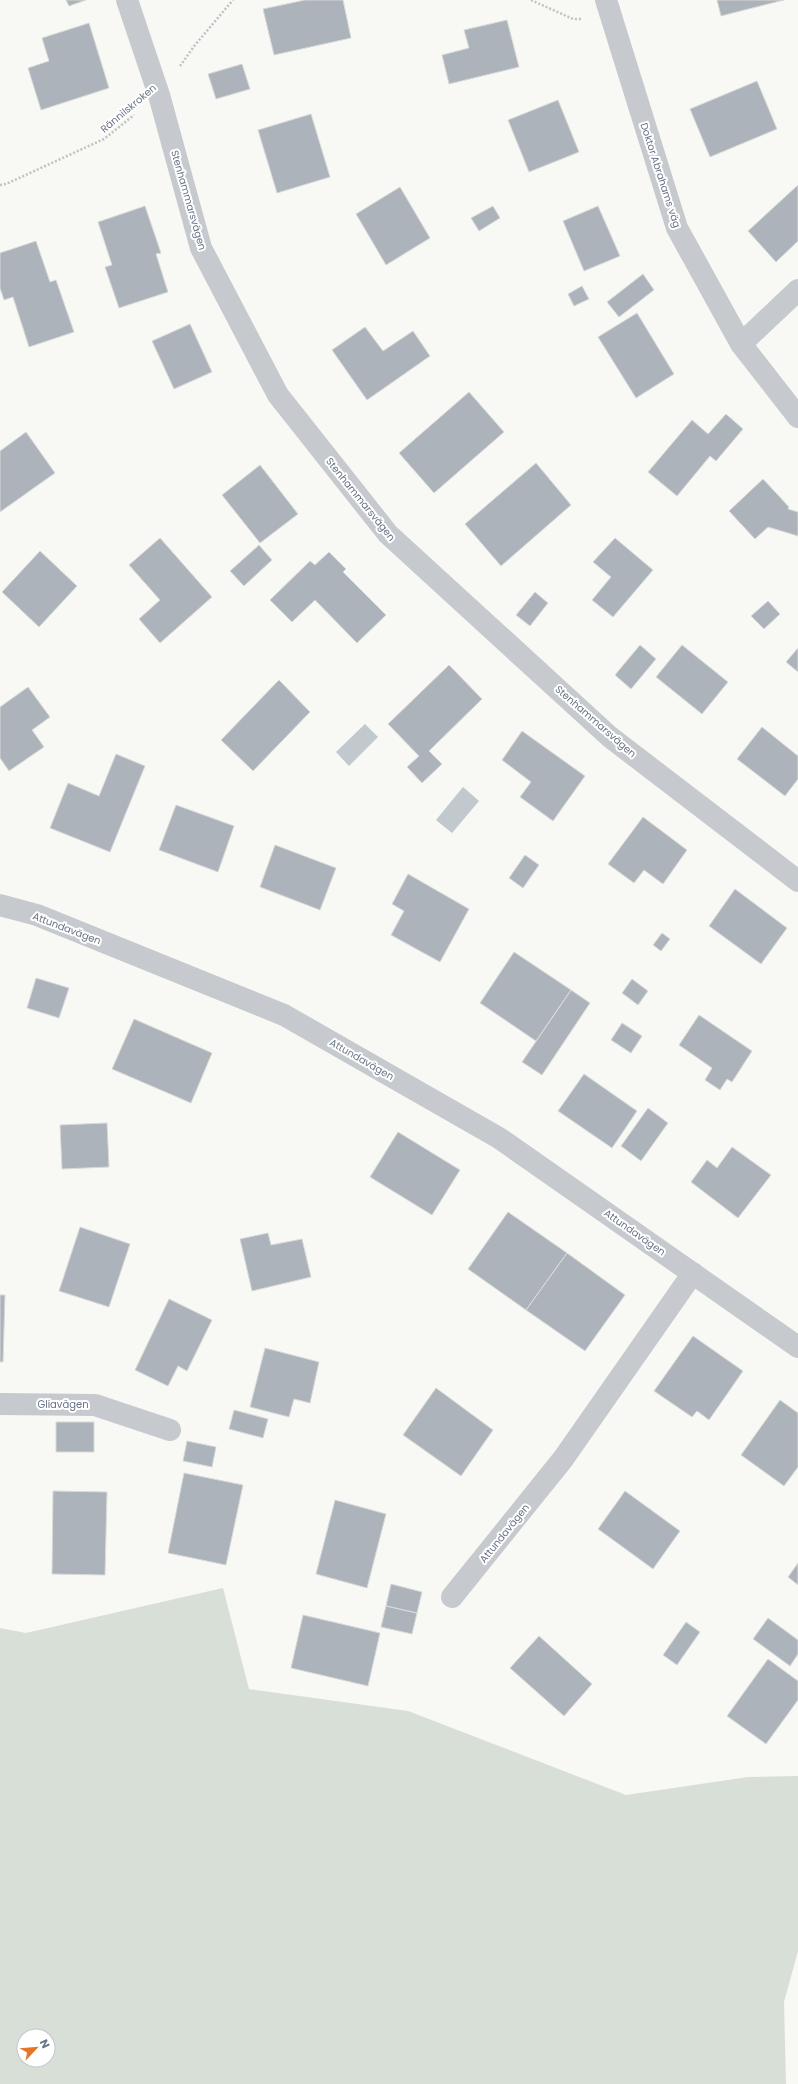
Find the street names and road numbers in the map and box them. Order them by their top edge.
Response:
street label: Rännilskroken [97,81,159,136]
street label: Doktor Abrahams väg [636,121,685,230]
street label: Stenhammarsvägen [167,148,210,252]
street label: Stenhammarsvägen [322,454,399,544]
street label: Stenhammarsvägen [552,682,640,761]
street label: Attundavägen [30,909,103,948]
street label: Attundavägen [327,1035,397,1084]
street label: Attundavägen [601,1206,669,1259]
street label: Gliavägen [37,1397,89,1412]
street label: Attundavägen [476,1501,533,1566]

